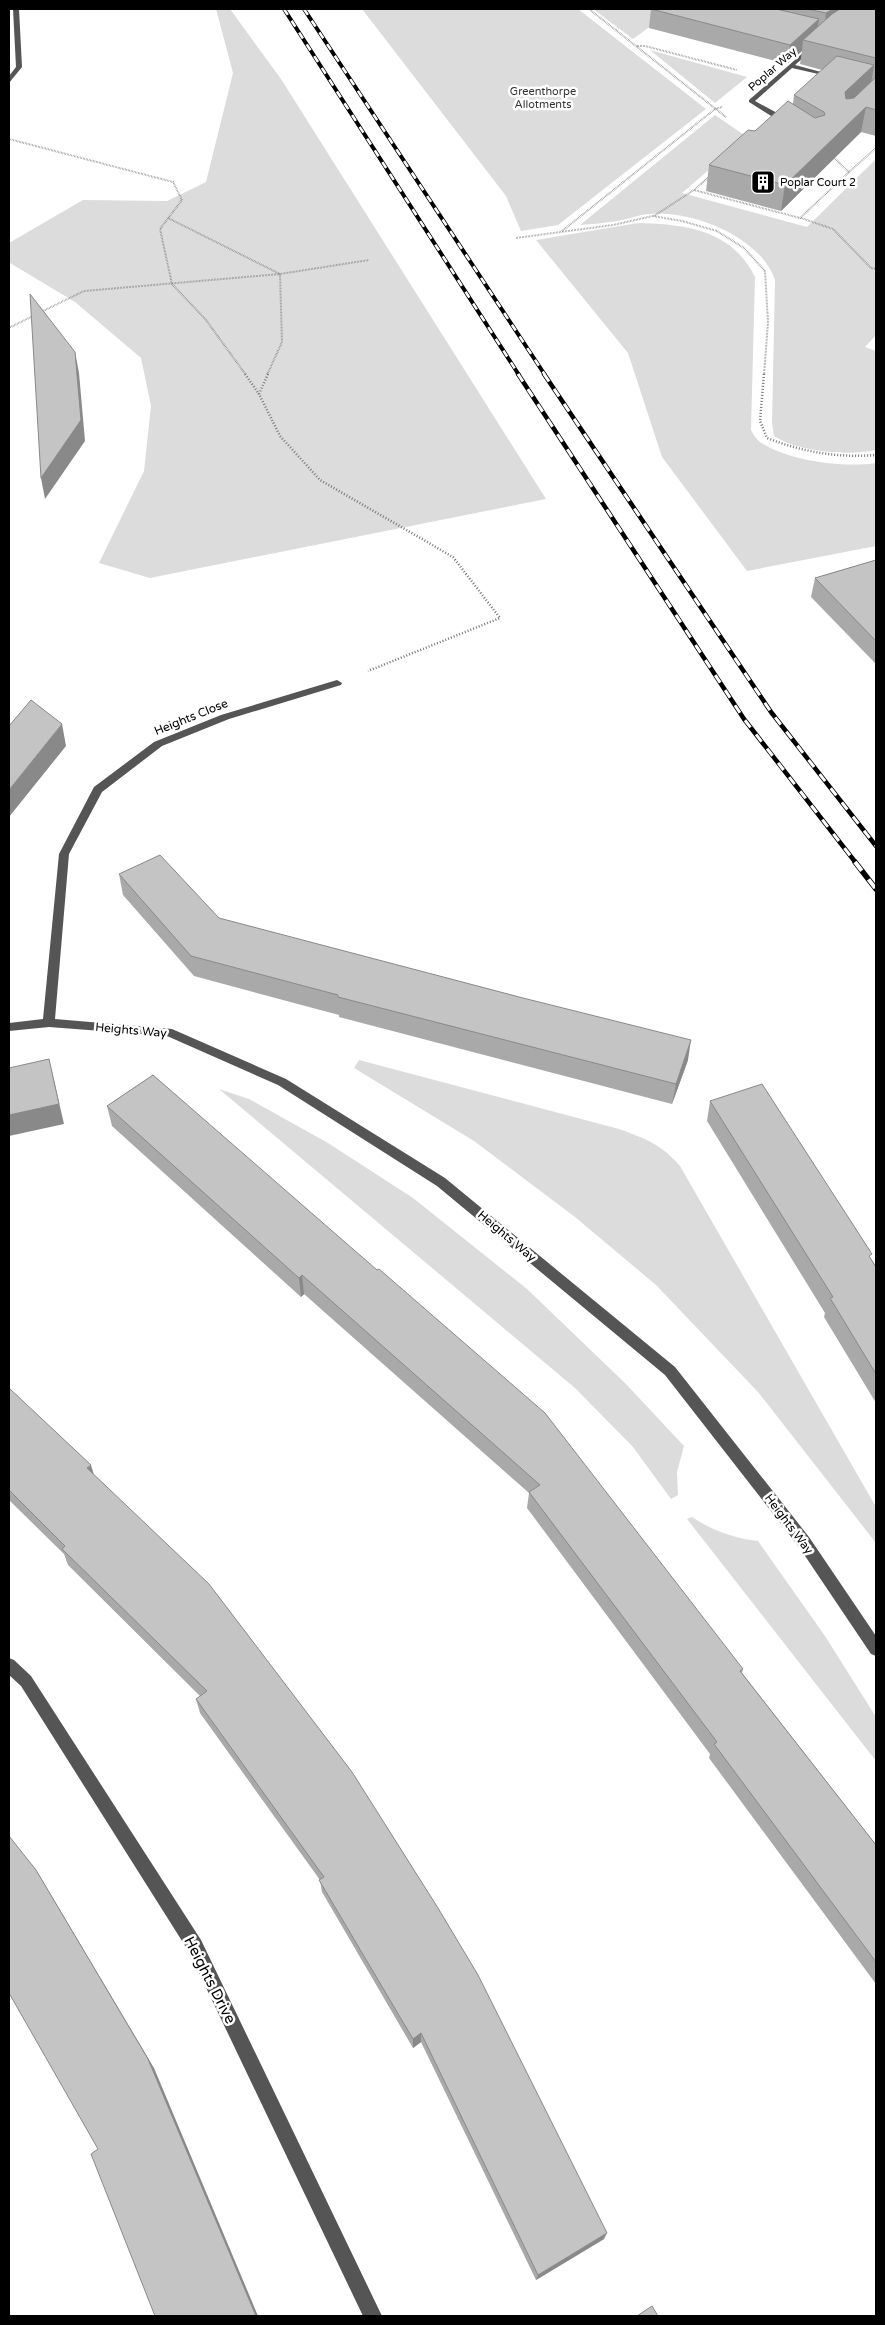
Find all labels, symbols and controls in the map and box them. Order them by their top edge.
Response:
street label: Poplar Way [746,45,799,94]
park label: Greenthorpe Allotments [510,85,576,111]
building icon: Poplar Court 2 [750,169,776,195]
place label: Poplar Court 2 [780,176,856,189]
street label: Heights Close [152,696,230,738]
street label: Heights Way [95,1020,168,1040]
street label: Heights Way [475,1208,539,1265]
street label: Heights Way [762,1491,816,1557]
street label: Heights Drive [180,1933,240,2027]

